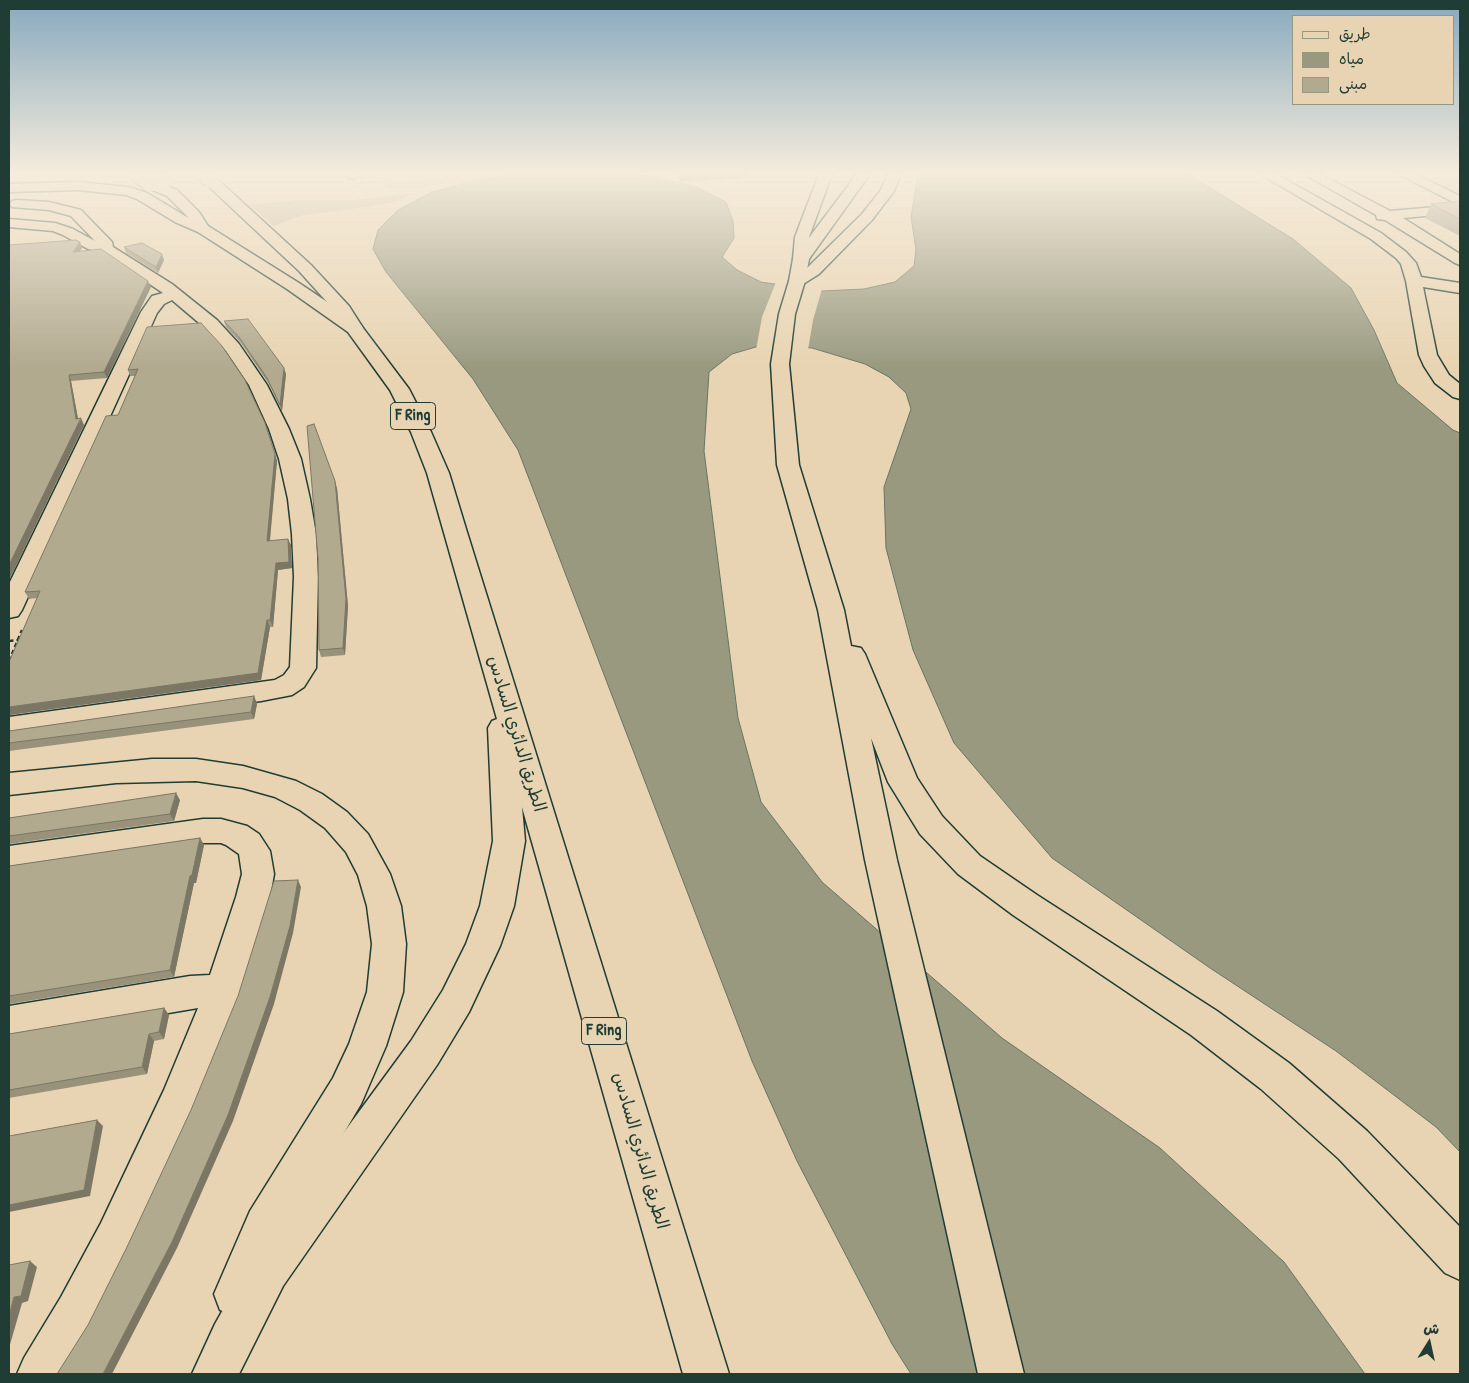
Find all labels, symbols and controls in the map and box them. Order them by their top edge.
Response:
legend [1292,15,1454,105]
text: طريق [1339,23,1371,44]
text: مياه [1339,48,1364,69]
text: مبنى [1339,73,1367,94]
road number: F Ring [390,402,436,430]
street label: الطريق الدائري السادس [482,653,550,815]
road number: F Ring [582,1018,626,1044]
street label: الطريق الدائري السادس [607,1070,673,1232]
text: ش [1422,1317,1441,1338]
north arrow [1404,1318,1454,1368]

